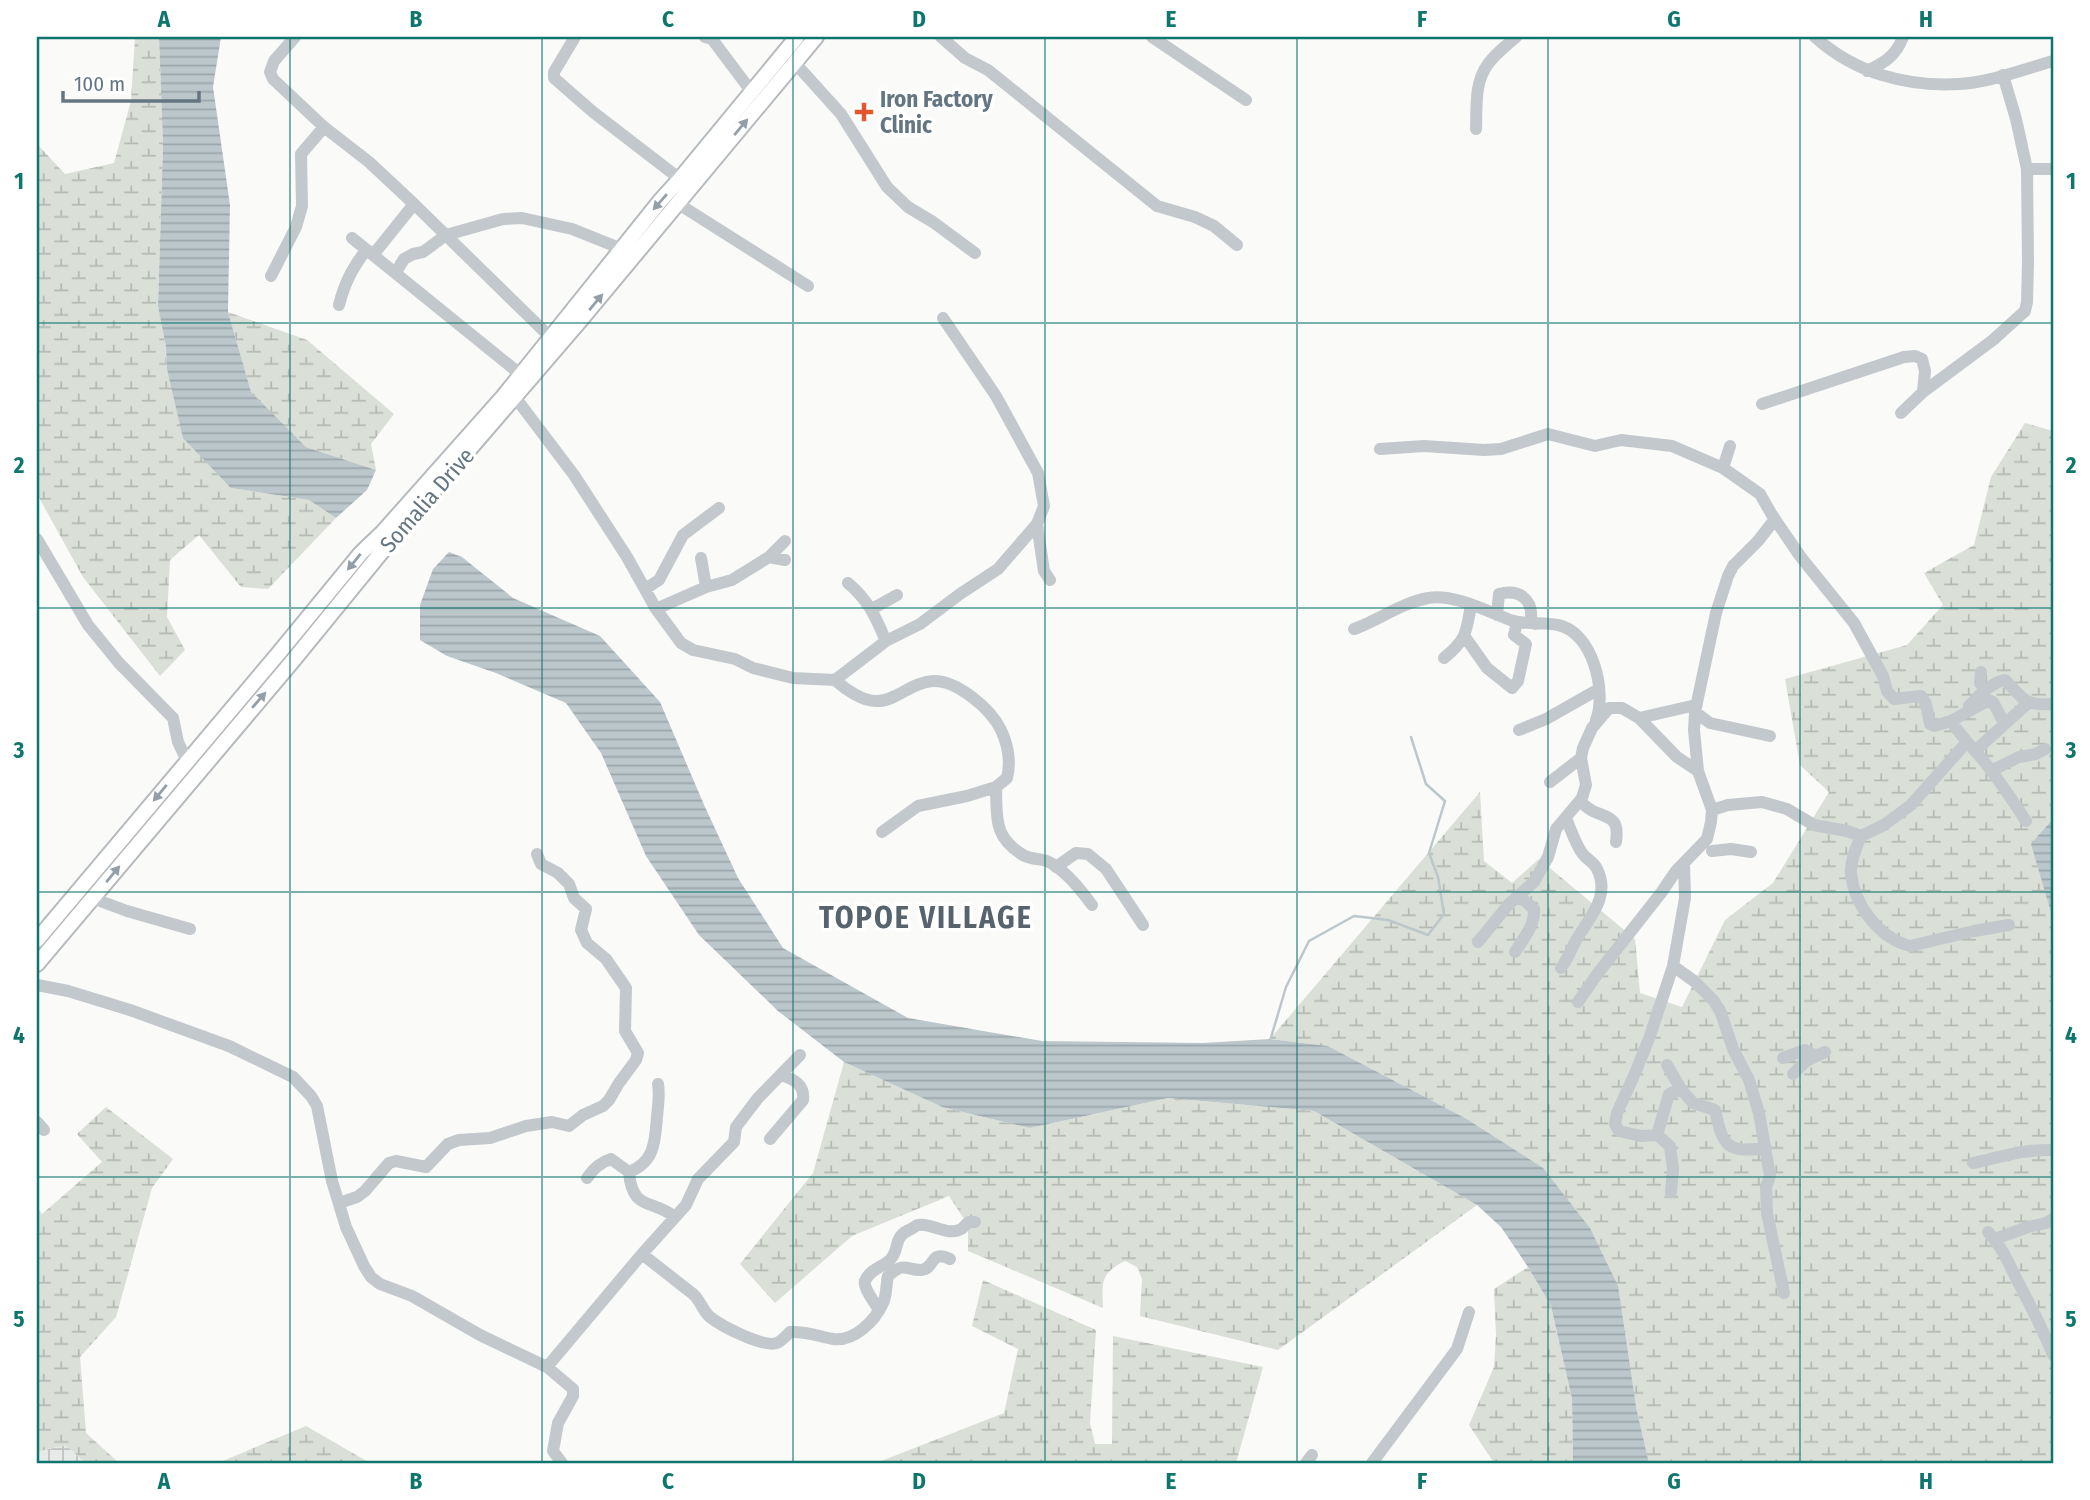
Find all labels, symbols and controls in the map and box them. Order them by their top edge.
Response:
text: A [157,5,171,33]
text: B [410,5,423,33]
text: C [662,5,674,33]
text: D [912,5,926,33]
text: E [1166,5,1177,33]
text: F [1417,5,1427,33]
text: G [1667,5,1681,33]
text: H [1919,5,1933,33]
scale bar [63,60,200,104]
text: 100 m [74,71,125,97]
place label: Iron Factory Clinic [880,85,994,139]
marker: Iron Factory Clinic [854,102,874,122]
one-way arrow [733,118,749,136]
text: 1 [14,167,24,195]
text: 1 [2066,167,2076,195]
one-way arrow [653,194,668,211]
one-way arrow [588,293,603,310]
street label: Somalia Drive [374,442,480,558]
text: 2 [13,451,25,479]
text: 2 [2065,451,2077,479]
one-way arrow [346,553,361,571]
one-way arrow [251,691,267,709]
text: 3 [13,736,25,764]
text: 3 [2065,736,2077,764]
one-way arrow [153,783,168,801]
one-way arrow [105,866,120,883]
district label: TOPOE VILLAGE [819,900,1033,936]
text: 4 [13,1021,25,1049]
text: 4 [2065,1021,2077,1049]
text: 5 [13,1305,25,1333]
text: 5 [2065,1305,2077,1333]
text: A [157,1467,171,1495]
text: B [410,1467,423,1495]
text: C [662,1467,674,1495]
text: D [912,1467,926,1495]
text: E [1166,1467,1177,1495]
text: F [1417,1467,1427,1495]
text: G [1667,1467,1681,1495]
text: H [1919,1467,1933,1495]

